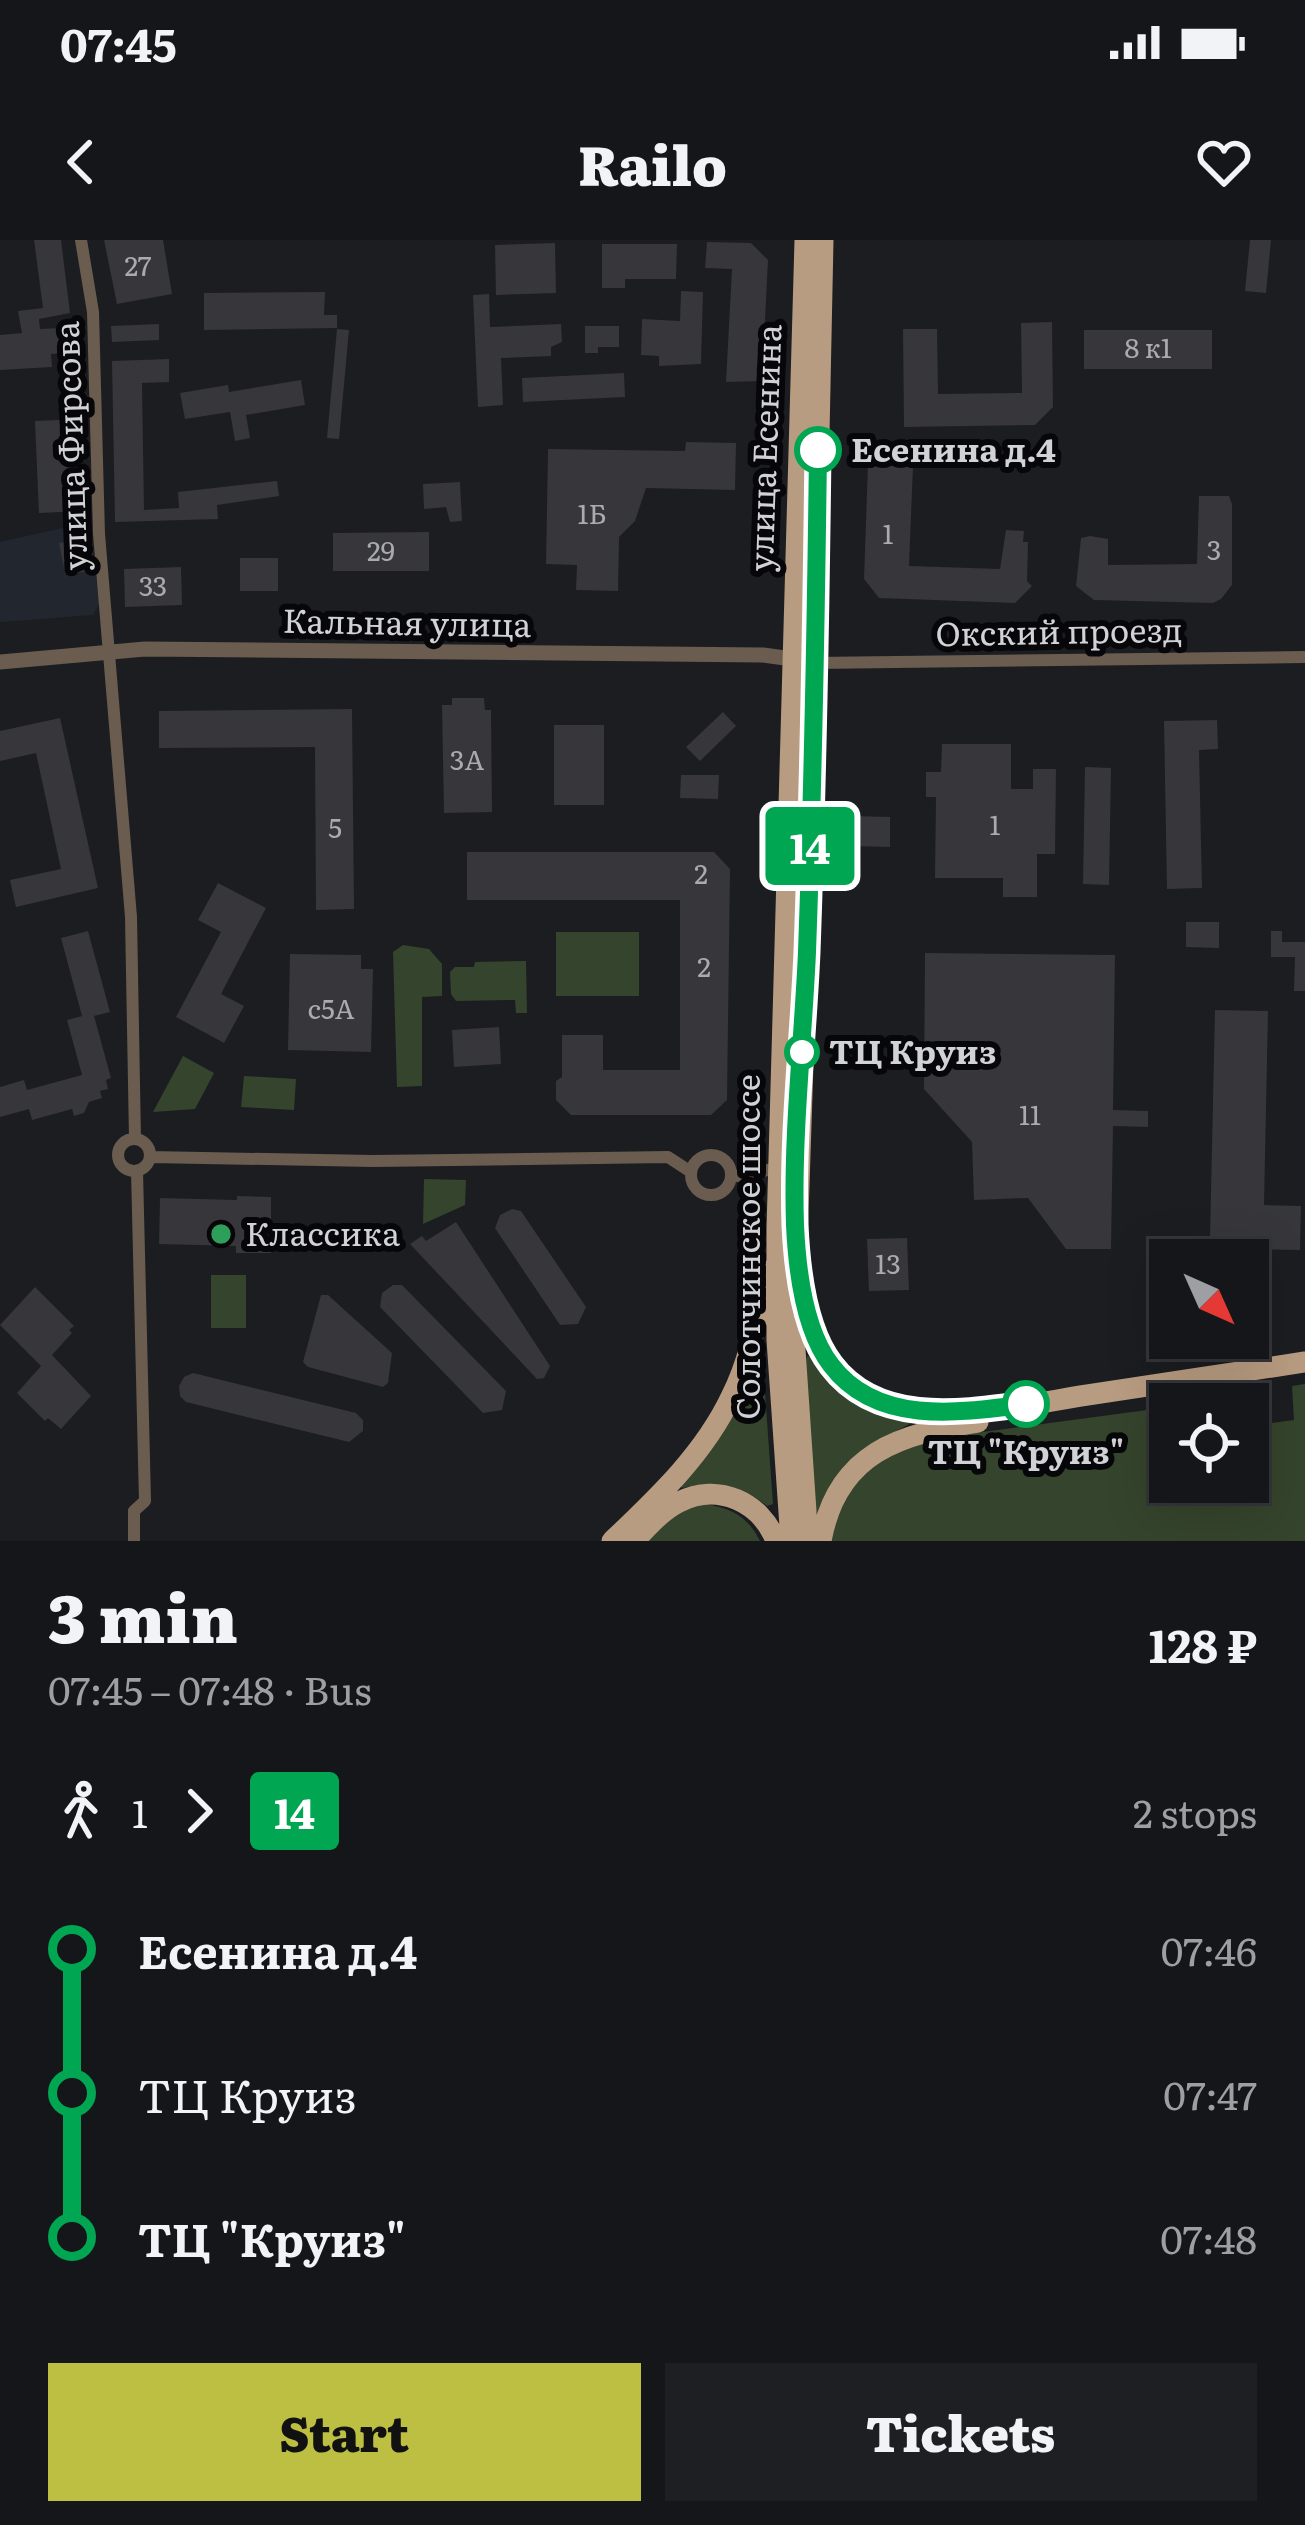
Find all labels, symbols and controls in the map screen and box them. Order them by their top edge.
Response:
text: 07:45 [60,9,177,76]
text: Railo [578,122,727,203]
icon: back [48,129,114,195]
icon: heart [1191,129,1257,195]
house number: 27 [124,244,152,284]
street label: улица Фирсова [40,320,97,572]
street label: улица Есенина [734,323,791,572]
house number: 8 к1 [1124,326,1172,366]
place label: Есенина д.4 [851,423,1056,472]
marker: Есенина д.4 [796,428,840,472]
house number: 1Б [578,492,606,532]
house number: 1 [883,512,894,552]
house number: 3 [1207,528,1221,568]
house number: 29 [367,529,395,569]
house number: 33 [139,564,167,604]
street label: Кальная улица [282,594,532,647]
street label: Окский проезд [935,603,1183,656]
house number: 3А [450,738,484,778]
house number: 1 [990,803,1001,843]
house number: 5 [328,806,342,846]
line badge: 14 [756,807,864,885]
text: 14 [789,815,831,877]
house number: 2 [694,852,708,892]
house number: 2 [697,945,711,985]
house number: с5А [307,987,355,1027]
place label: ТЦ Круиз [829,1025,996,1074]
marker: ТЦ Круиз [786,1036,818,1068]
street label: Солотчинское шоссе [721,1074,770,1420]
house number: 11 [1019,1093,1041,1133]
place label: Классика [245,1207,400,1256]
marker: Классика [208,1221,234,1247]
north arrow [1149,1239,1269,1359]
map controls [1149,1239,1269,1503]
house number: 13 [875,1242,901,1282]
marker: ТЦ "Круиз" [1004,1382,1048,1426]
button: locate [1149,1383,1269,1503]
place label: ТЦ "Круиз" [928,1425,1124,1474]
text: 3 min [48,1565,238,1663]
text: 128 ₽ [1149,1610,1257,1677]
text: 07:45 – 07:48 · Bus [48,1659,372,1717]
icon: walk [48,1778,114,1844]
icon: forward [166,1778,232,1844]
text: 14 [274,1780,315,1842]
text: 1 [132,1782,148,1840]
text: 2 stops [1133,1782,1257,1840]
text: Есенина д.4 [138,1916,417,1983]
text: 07:46 [1161,1920,1257,1978]
text: ТЦ Круиз [138,2060,357,2127]
text: 07:47 [1163,2064,1257,2122]
text: ТЦ "Круиз" [138,2204,406,2271]
text: 07:48 [1160,2208,1257,2266]
button: Start [48,2363,641,2501]
button: Tickets [665,2363,1257,2501]

